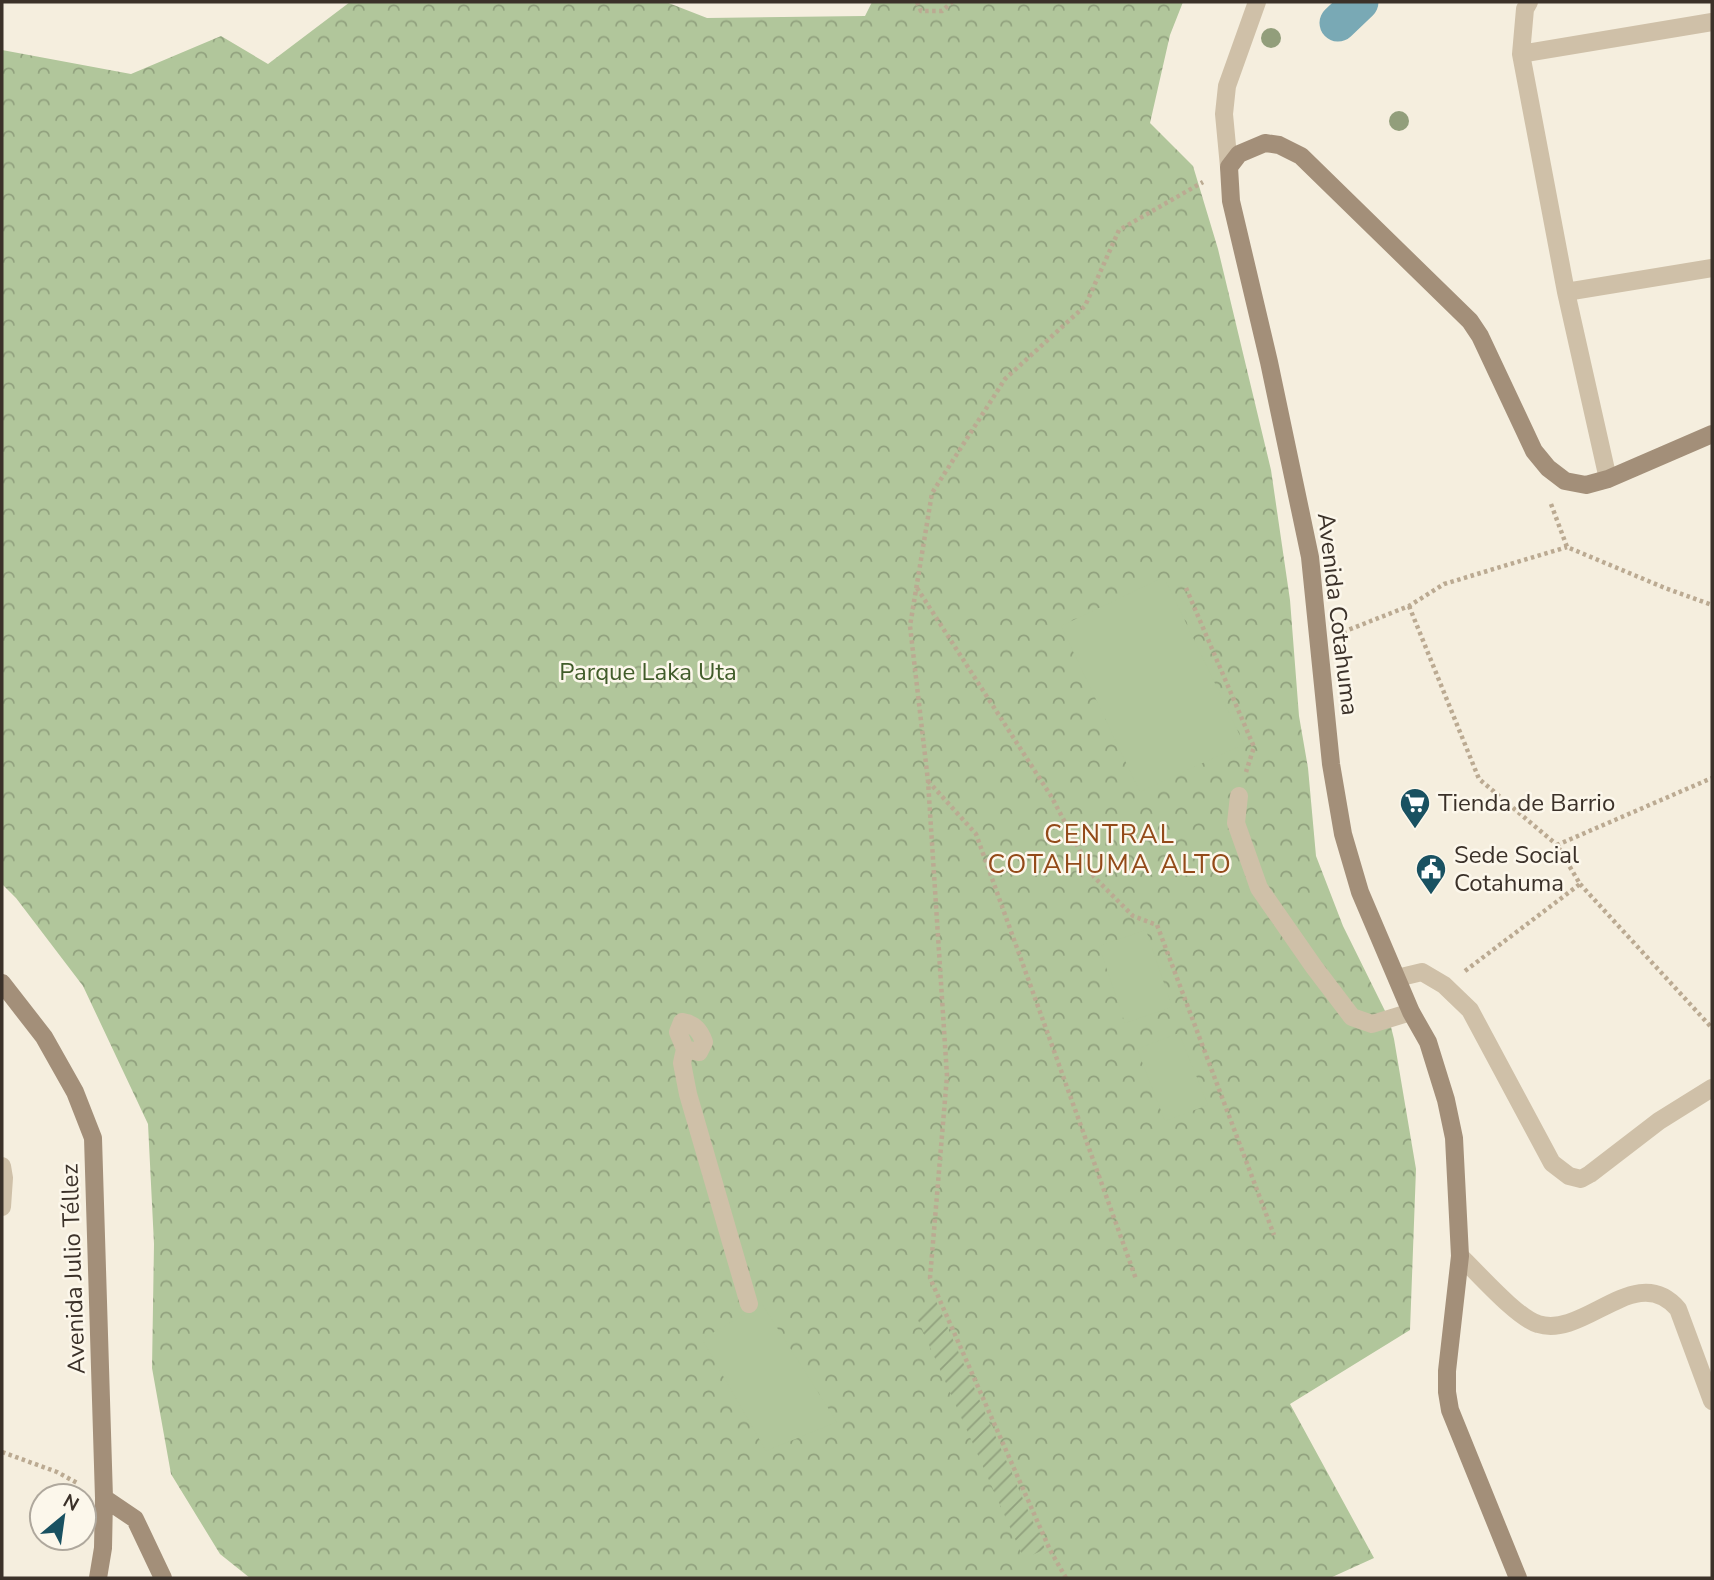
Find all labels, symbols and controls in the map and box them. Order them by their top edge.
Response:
street label: Avenida Cotahuma [1310,511,1366,717]
park label: Parque Laka Uta [559,656,737,688]
supermarket icon: Tienda de Barrio [1398,786,1432,830]
place label: Tienda de Barrio [1438,787,1615,819]
district label: CENTRAL COTAHUMA ALTO [987,817,1233,882]
place label: Sede Social Cotahuma [1454,839,1579,899]
public building icon: Sede Social Cotahuma [1414,852,1448,896]
street label: Avenida Julio Téllez [53,1163,93,1375]
north arrow [28,1482,98,1552]
text: N [58,1488,83,1518]

